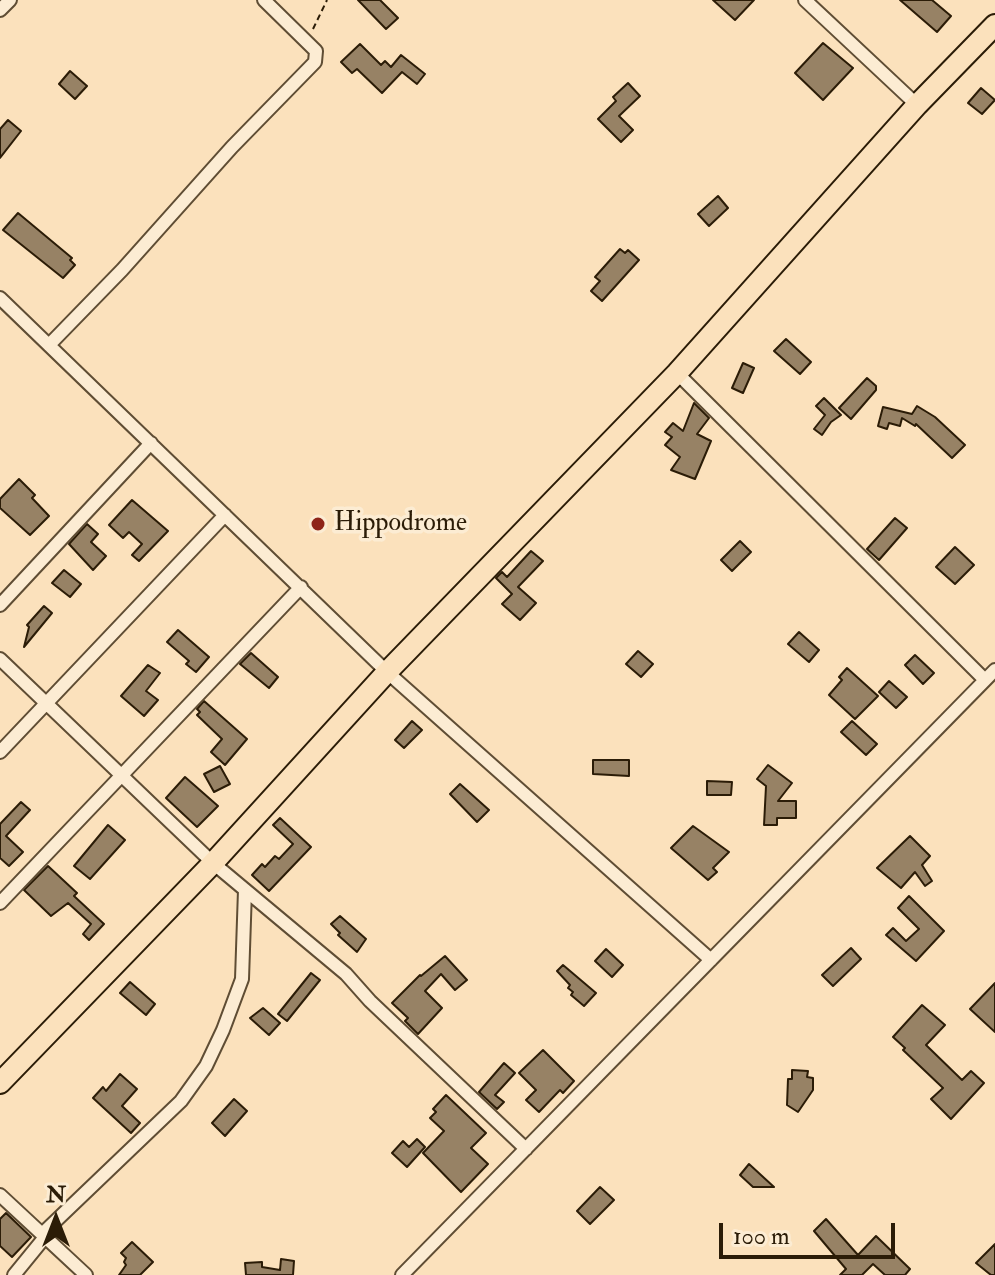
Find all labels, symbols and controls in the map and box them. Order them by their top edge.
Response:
place label: Hippodrome [334,508,467,540]
marker: Hippodrome [309,515,327,533]
north arrow [16,1179,96,1259]
text: N [46,1181,66,1209]
scale bar [723,1207,899,1257]
text: 100 m [733,1221,790,1252]

